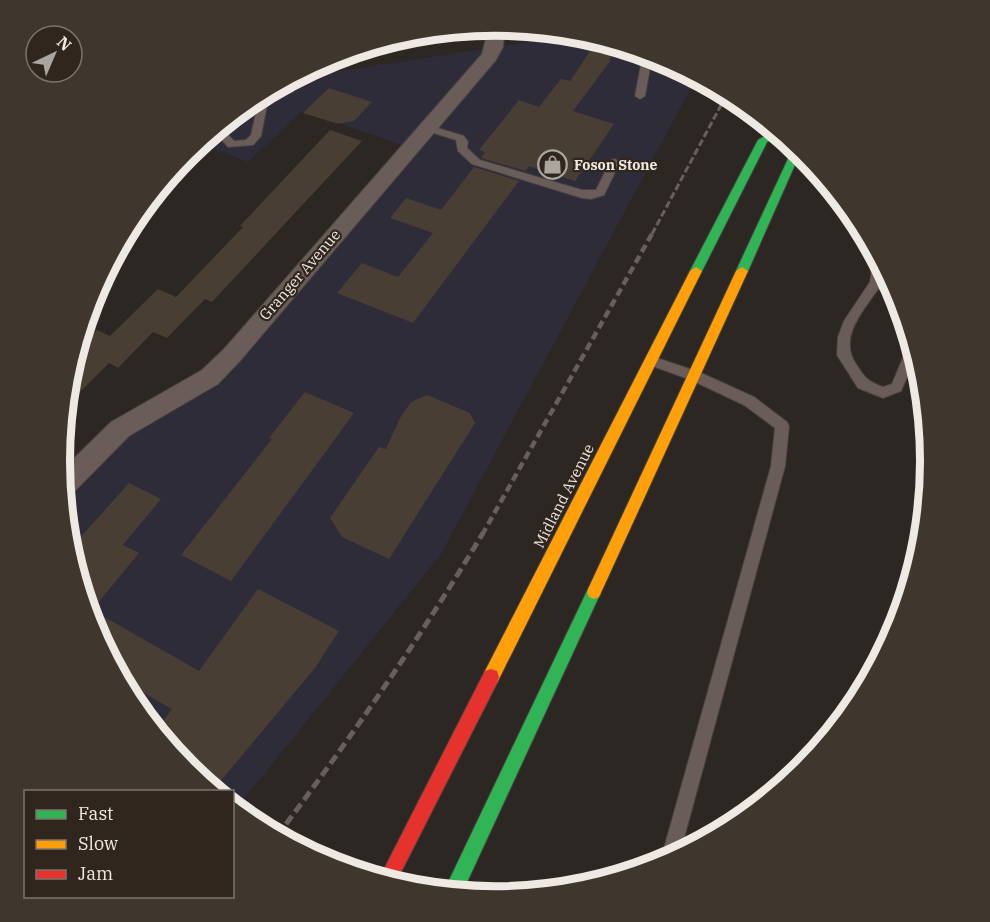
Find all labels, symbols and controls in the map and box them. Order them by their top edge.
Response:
north arrow [24,24,84,84]
text: N [53,32,76,55]
shop icon: Foson Stone [537,149,569,181]
place label: Foson Stone [574,156,658,174]
street label: Granger Avenue [255,225,344,324]
street label: Midland Avenue [529,440,598,551]
legend [24,790,234,898]
text: Fast [78,802,113,825]
text: Slow [78,832,118,855]
text: Jam [78,862,113,885]

